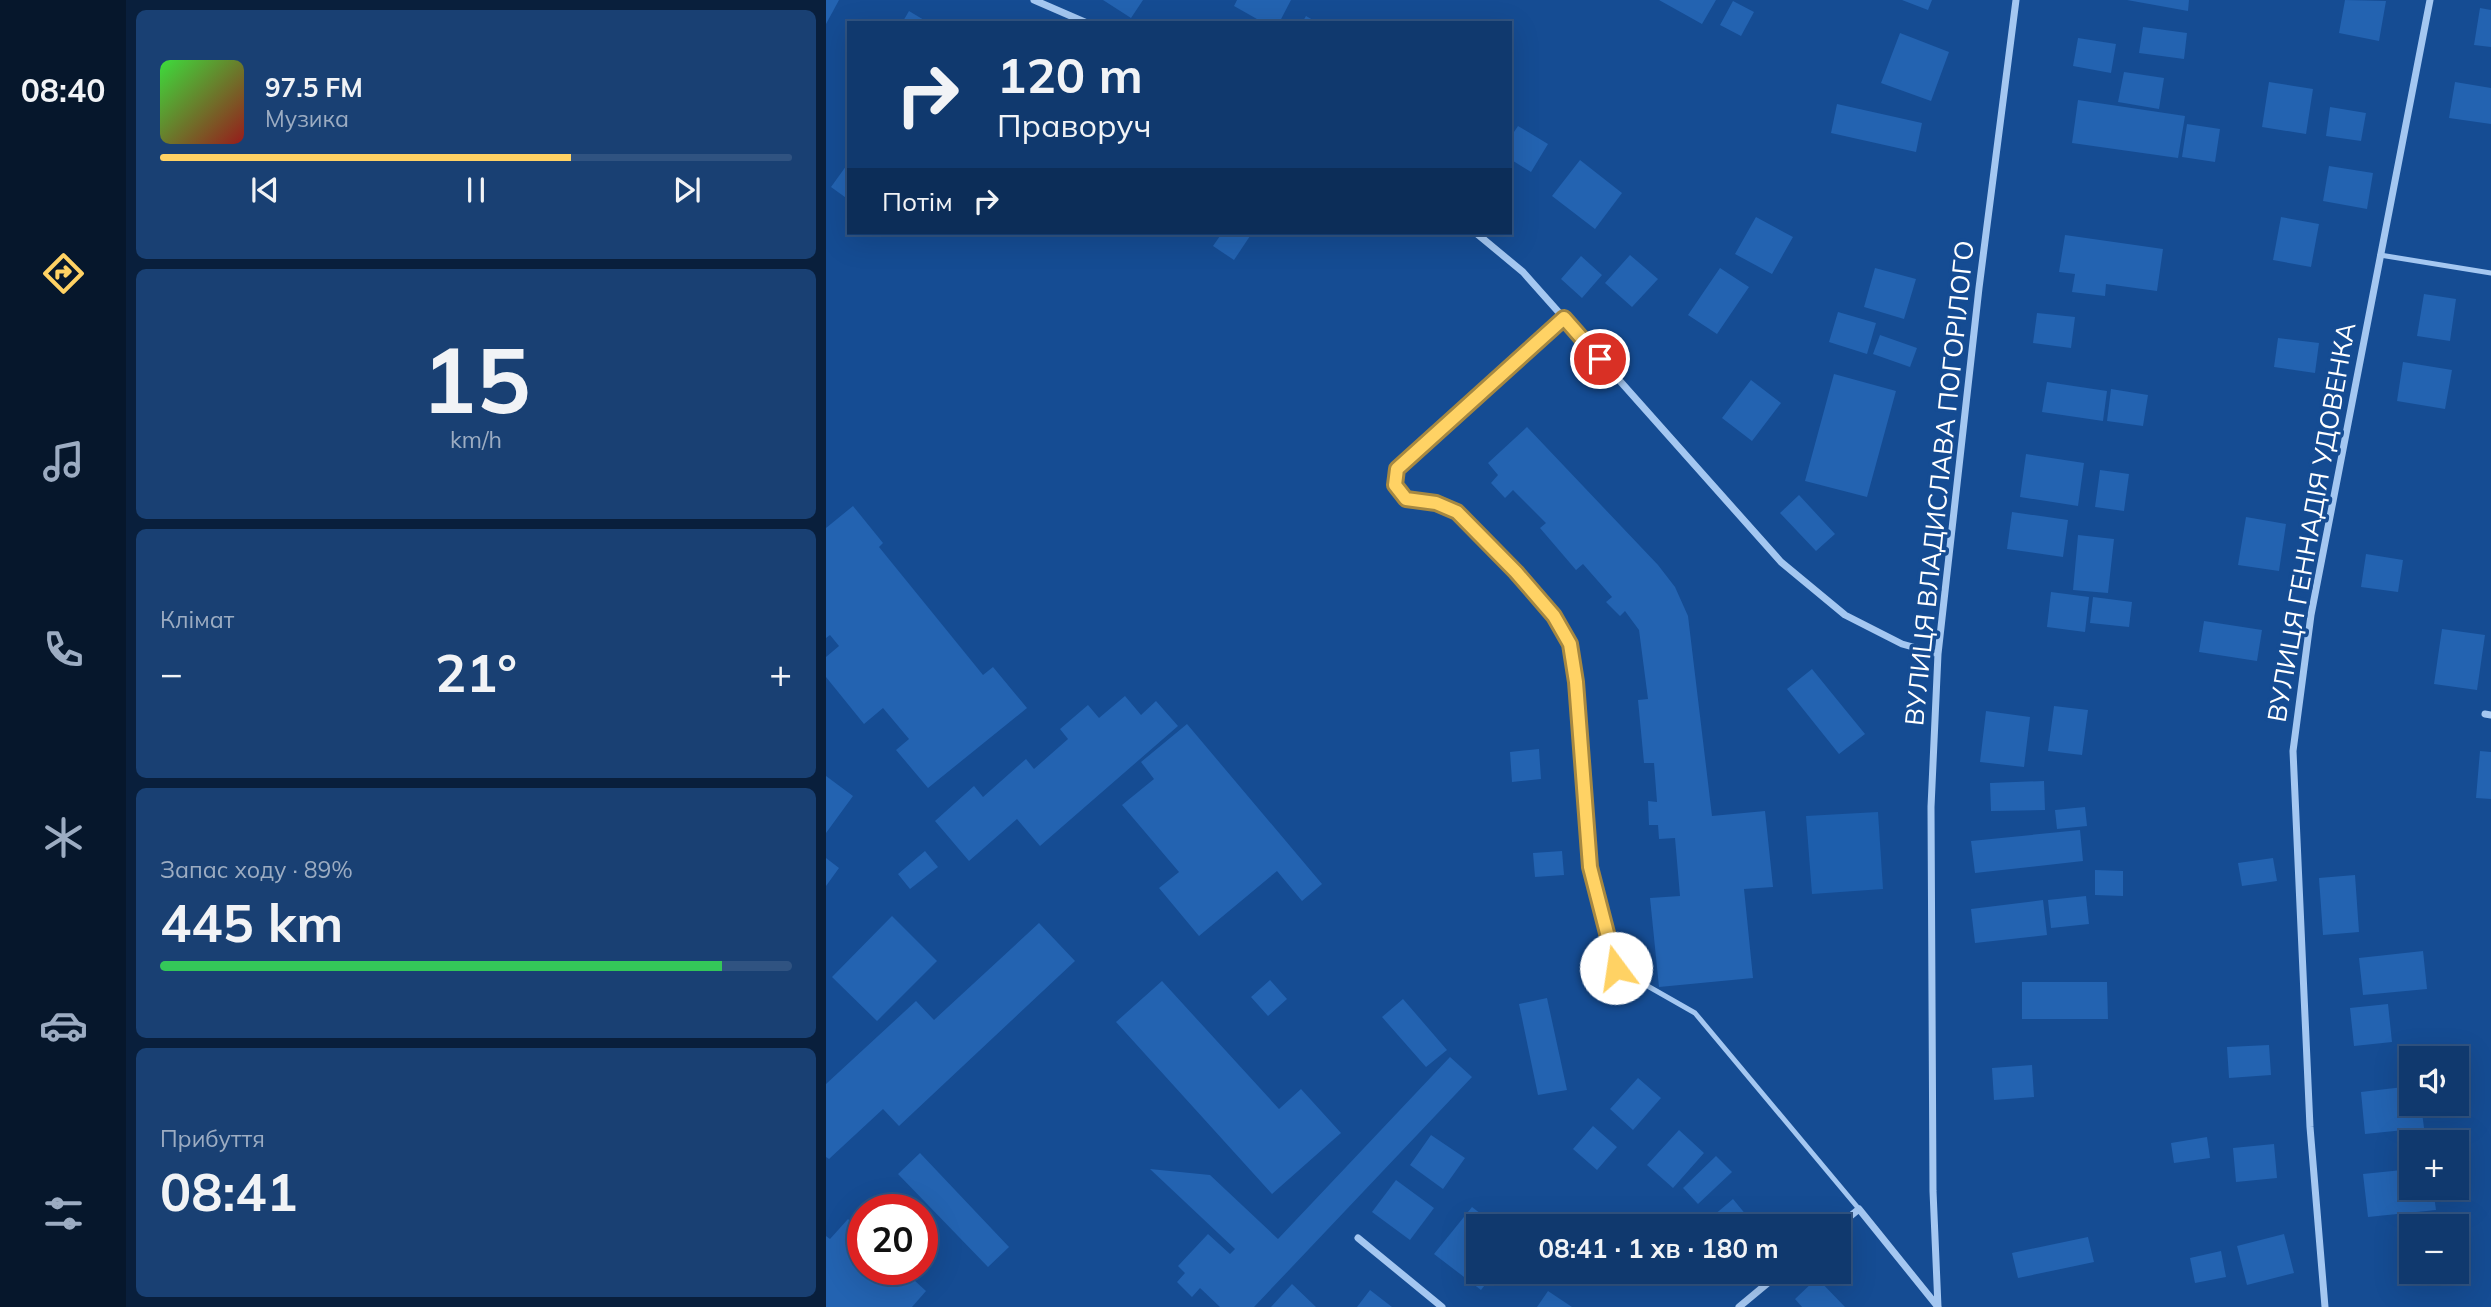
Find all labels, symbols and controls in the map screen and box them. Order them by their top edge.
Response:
text: 120 m [997,44,1143,105]
icon: right [882,49,973,140]
text: 08:40 [21,70,105,110]
text: 97.5 FM [265,71,363,104]
text: Музика [265,104,349,133]
text: Праворуч [997,105,1152,145]
icon: previous [246,171,284,209]
icon: pause [457,171,495,209]
icon: next [668,171,706,209]
icon: right [967,182,1005,220]
text: Потім [882,185,953,218]
street label: ВУЛИЦЯ ВЛАДИСЛАВА ПОГОРІЛОГО [1897,239,1981,727]
icon: directions [39,249,88,298]
street label: ВУЛИЦЯ ГЕННАДІЯ УДОВЕНКА [2260,320,2362,724]
text: 15 [421,322,531,436]
pin [1570,329,1630,389]
icon: arrive [1581,340,1619,378]
text: km/h [450,425,502,454]
icon: music [39,437,88,486]
text: Клімат [160,605,234,634]
icon: phone [39,625,88,674]
text: 21° [435,640,517,705]
text: − [160,649,183,697]
text: + [769,649,792,697]
icon: climate [39,813,88,862]
text: Запас ходу · 89% [160,855,353,884]
text: 445 km [160,890,343,955]
position arrow [1579,931,1653,1005]
icon: car [39,1001,88,1050]
map controls [2399,1046,2469,1284]
button: sound [2399,1046,2469,1116]
text: Прибуття [160,1124,265,1153]
button: + [2399,1130,2469,1200]
text: 08:41 [160,1159,298,1224]
icon: filters [39,1189,88,1238]
speed limit sign: 20 [847,1194,938,1285]
button: − [2399,1214,2469,1284]
text: 08:41 · 1 хв · 180 m [1538,1232,1779,1265]

